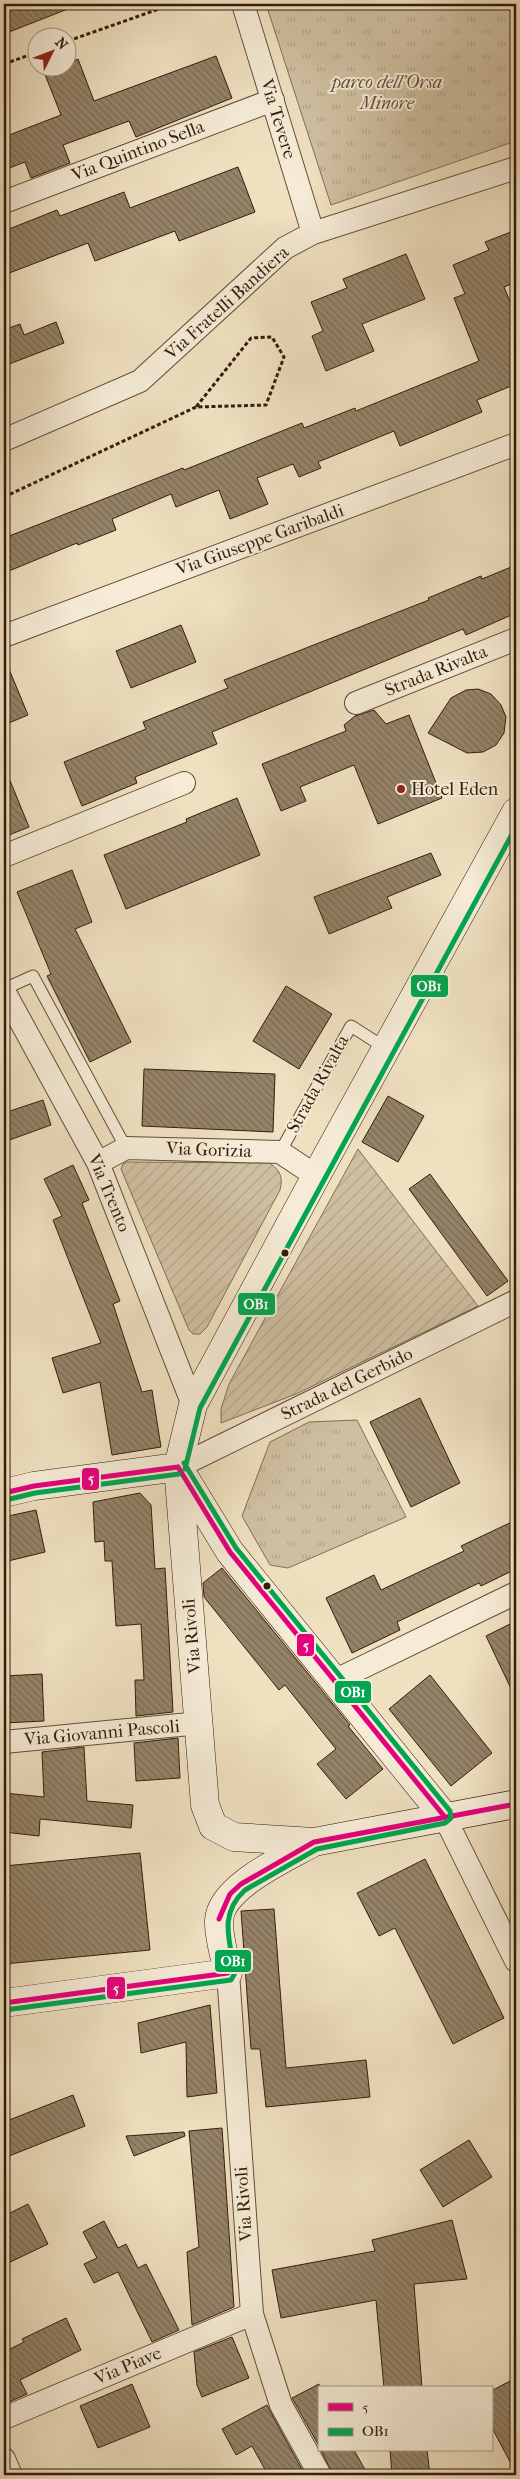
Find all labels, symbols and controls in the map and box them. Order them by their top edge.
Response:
north arrow [28,28,78,78]
text: N [51,34,71,54]
park label: parco dell'Orsa Minore [329,72,442,114]
street label: Via Tevere [256,76,300,162]
street label: Via Quintino Sella [68,116,208,186]
street label: Via Fratelli Bandiera [160,241,294,365]
street label: Via Giuseppe Garibaldi [172,500,347,580]
street label: Strada Rivalta [382,641,491,701]
place label: Hotel Eden [411,779,499,800]
marker: Hotel Eden [395,783,407,795]
line badge: OB1 [410,974,449,998]
text: OB1 [416,978,442,995]
street label: Strada Rivalta [283,1031,354,1137]
street label: Via Gorizia [165,1138,253,1162]
street label: Via Trento [83,1150,135,1235]
unlabelled marker [280,1248,290,1258]
line badge: OB1 [237,1292,276,1316]
text: OB1 [243,1296,269,1313]
street label: Strada del Gerbido [278,1343,416,1425]
line badge: 5 [81,1467,100,1491]
text: 5 [88,1470,94,1487]
unlabelled marker [262,1581,272,1591]
street label: Via Rivoli [178,1597,206,1675]
line badge: 5 [296,1633,315,1657]
text: 5 [303,1637,309,1654]
line badge: OB1 [334,1680,372,1704]
text: OB1 [340,1684,366,1701]
street label: Via Giovanni Pascoli [22,1716,181,1750]
line badge: OB1 [214,1949,252,1973]
text: OB1 [220,1953,246,1970]
line badge: 5 [106,1976,126,2000]
text: 5 [113,1980,119,1997]
street label: Via Rivoli [231,2165,257,2243]
street label: Via Piave [90,2342,165,2390]
legend [318,2386,492,2452]
text: 5 [362,2398,368,2416]
text: OB1 [362,2422,389,2440]

